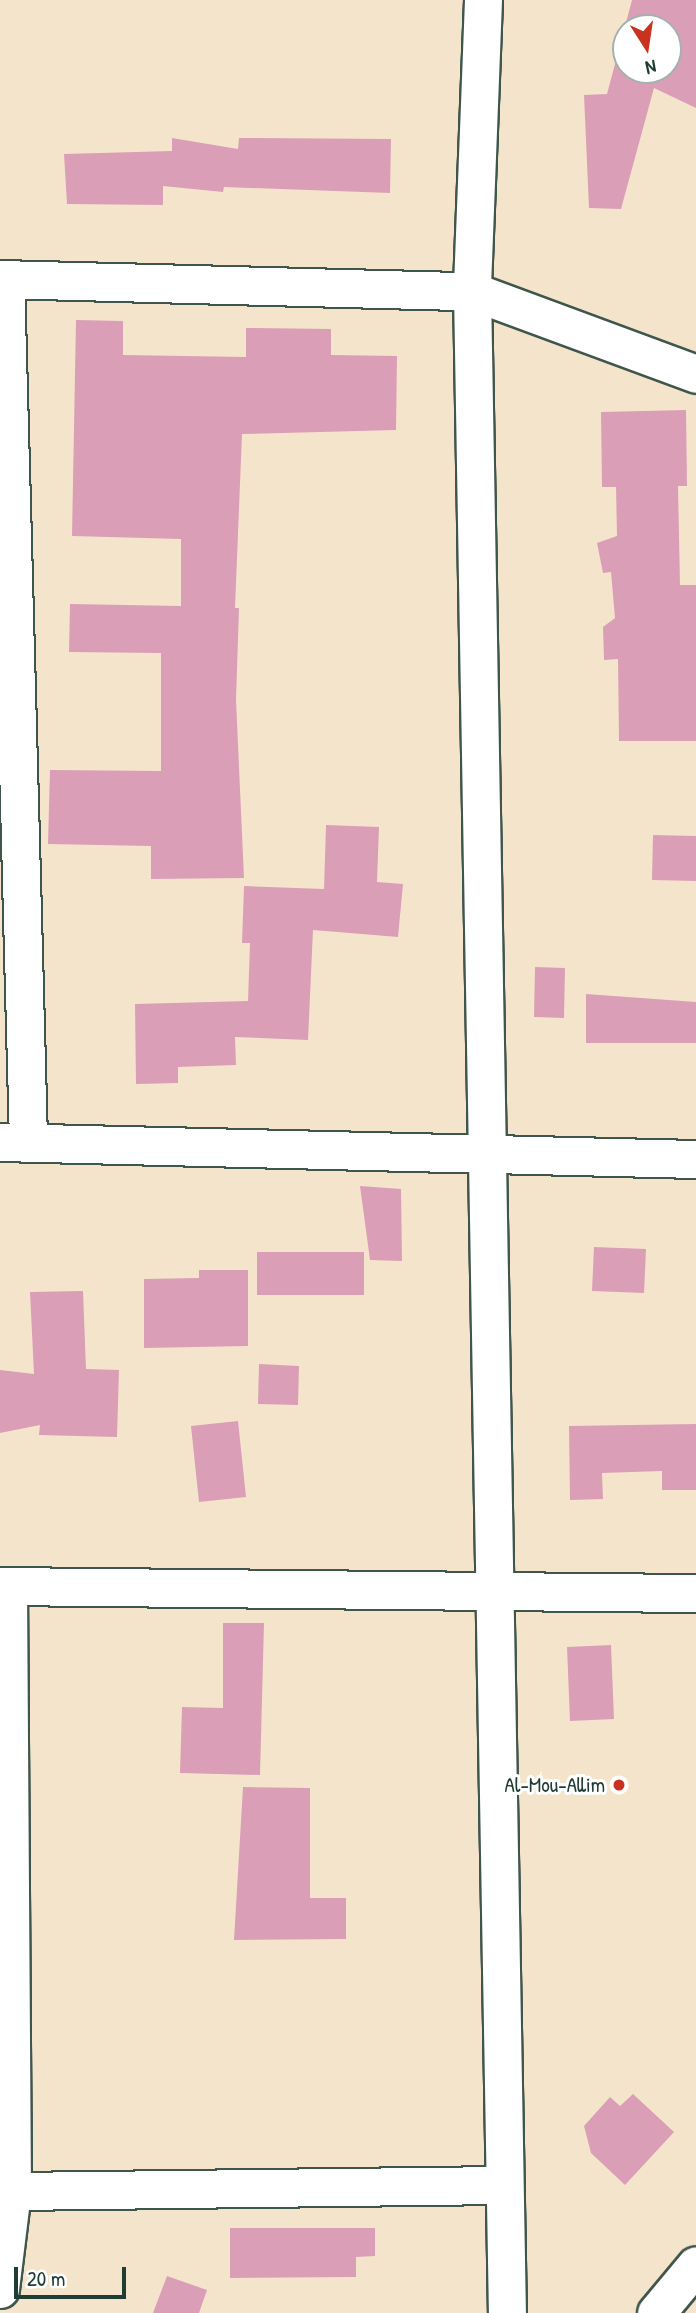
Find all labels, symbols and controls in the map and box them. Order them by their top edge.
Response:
north arrow [612,14,682,84]
text: N [643,54,659,81]
place label: Al-Mou-Allim [505,1772,605,1798]
marker: Al-Mou-Allim [611,1777,627,1793]
scale bar [18,2254,130,2298]
text: 20 m [27,2264,65,2293]

